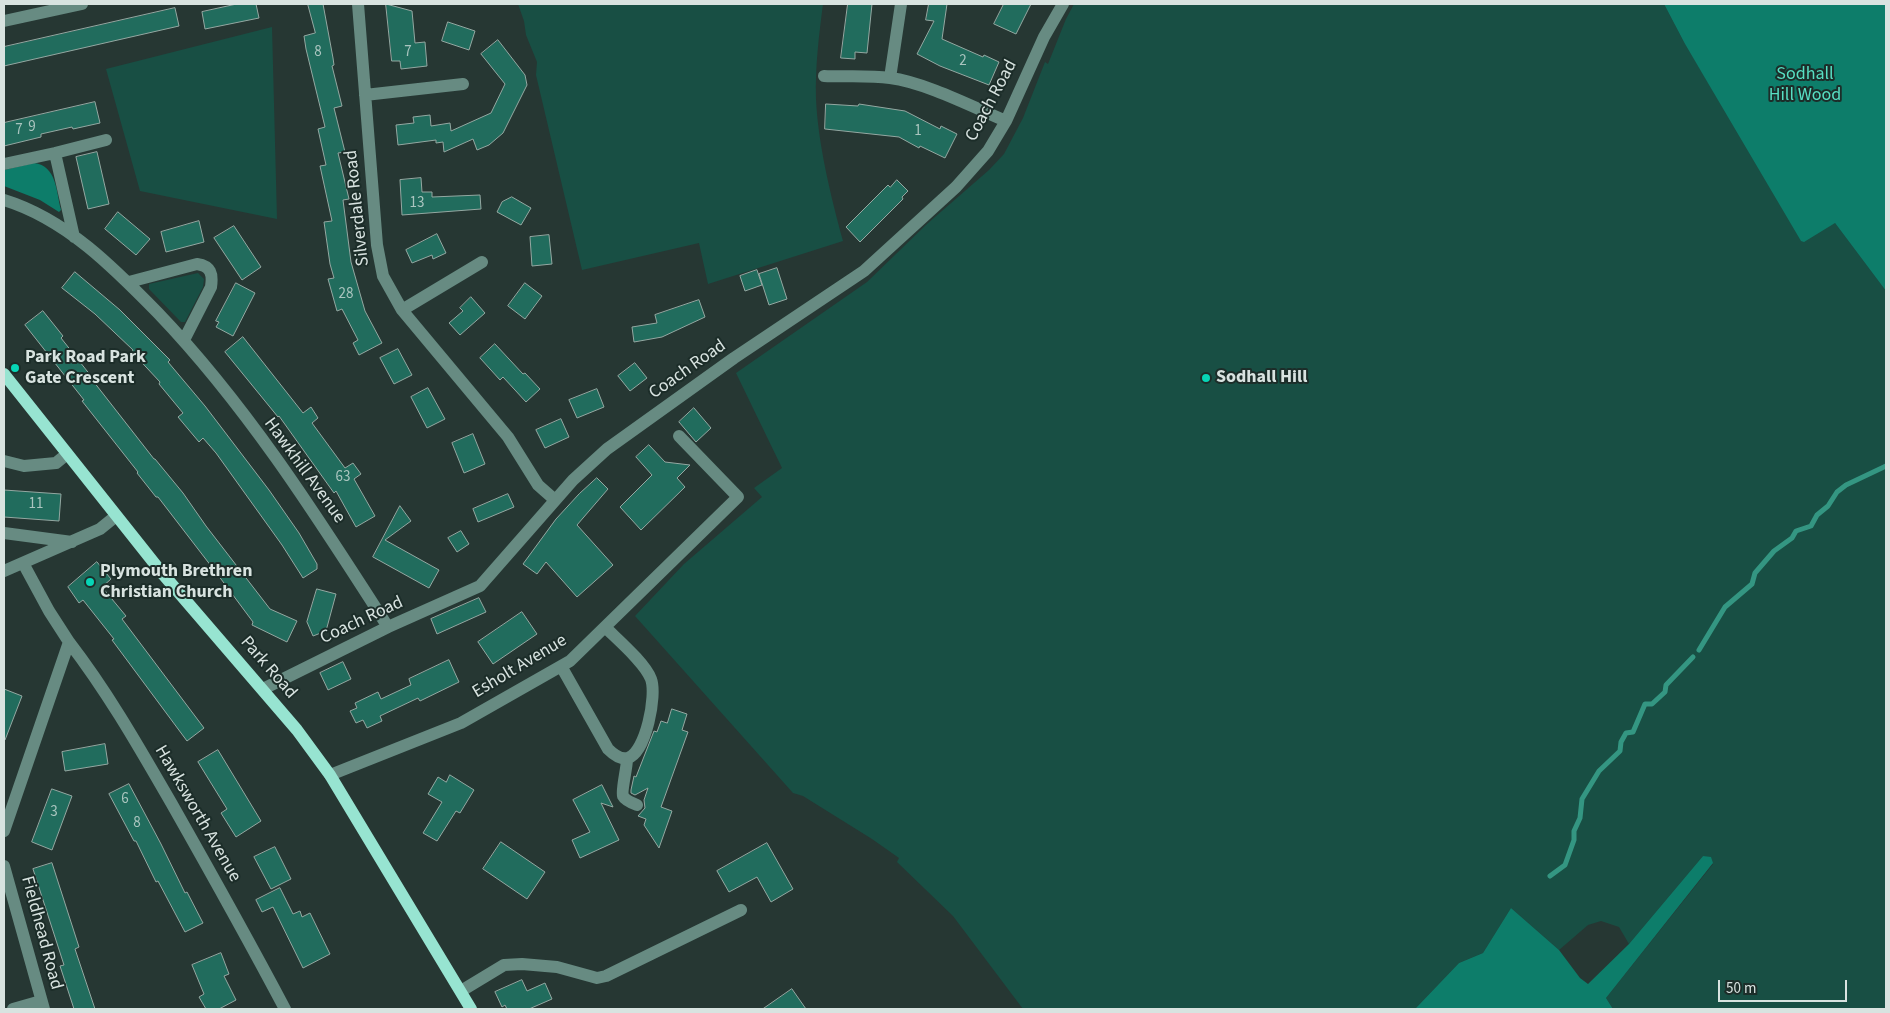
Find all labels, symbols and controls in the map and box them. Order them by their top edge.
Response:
house number: 8 [314,44,322,62]
house number: 7 [404,44,412,62]
house number: 2 [959,53,967,71]
street label: Coach Road [962,57,1022,145]
park label: Sodhall Hill Wood [1769,64,1841,106]
house number: 9 [28,119,36,137]
house number: 7 [15,122,23,140]
house number: 1 [914,123,922,141]
street label: Silverdale Road [341,149,375,267]
house number: 13 [410,195,424,213]
house number: 28 [339,286,353,304]
street label: Coach Road [645,336,731,404]
place label: Park Road Park Gate Crescent [25,347,146,389]
marker: Park Road Park Gate Crescent [9,362,21,374]
place label: Sodhall Hill [1216,367,1307,389]
marker: Sodhall Hill [1200,372,1212,384]
street label: Hawkhill Avenue [258,414,350,528]
house number: 63 [336,469,350,487]
house number: 11 [29,496,43,514]
place label: Plymouth Brethren Christian Church [100,561,252,604]
marker: Plymouth Brethren Christian Church [84,576,96,588]
street label: Coach Road [317,592,407,650]
street label: Esholt Avenue [469,630,571,704]
street label: Park Road [235,632,301,704]
street label: Hawksworth Avenue [149,742,245,886]
house number: 6 [121,791,129,809]
house number: 3 [50,804,58,822]
house number: 8 [133,815,141,833]
street label: Fieldhead Road [15,874,67,992]
scale bar [1720,970,1849,1002]
text: 50 m [1726,978,1756,999]

